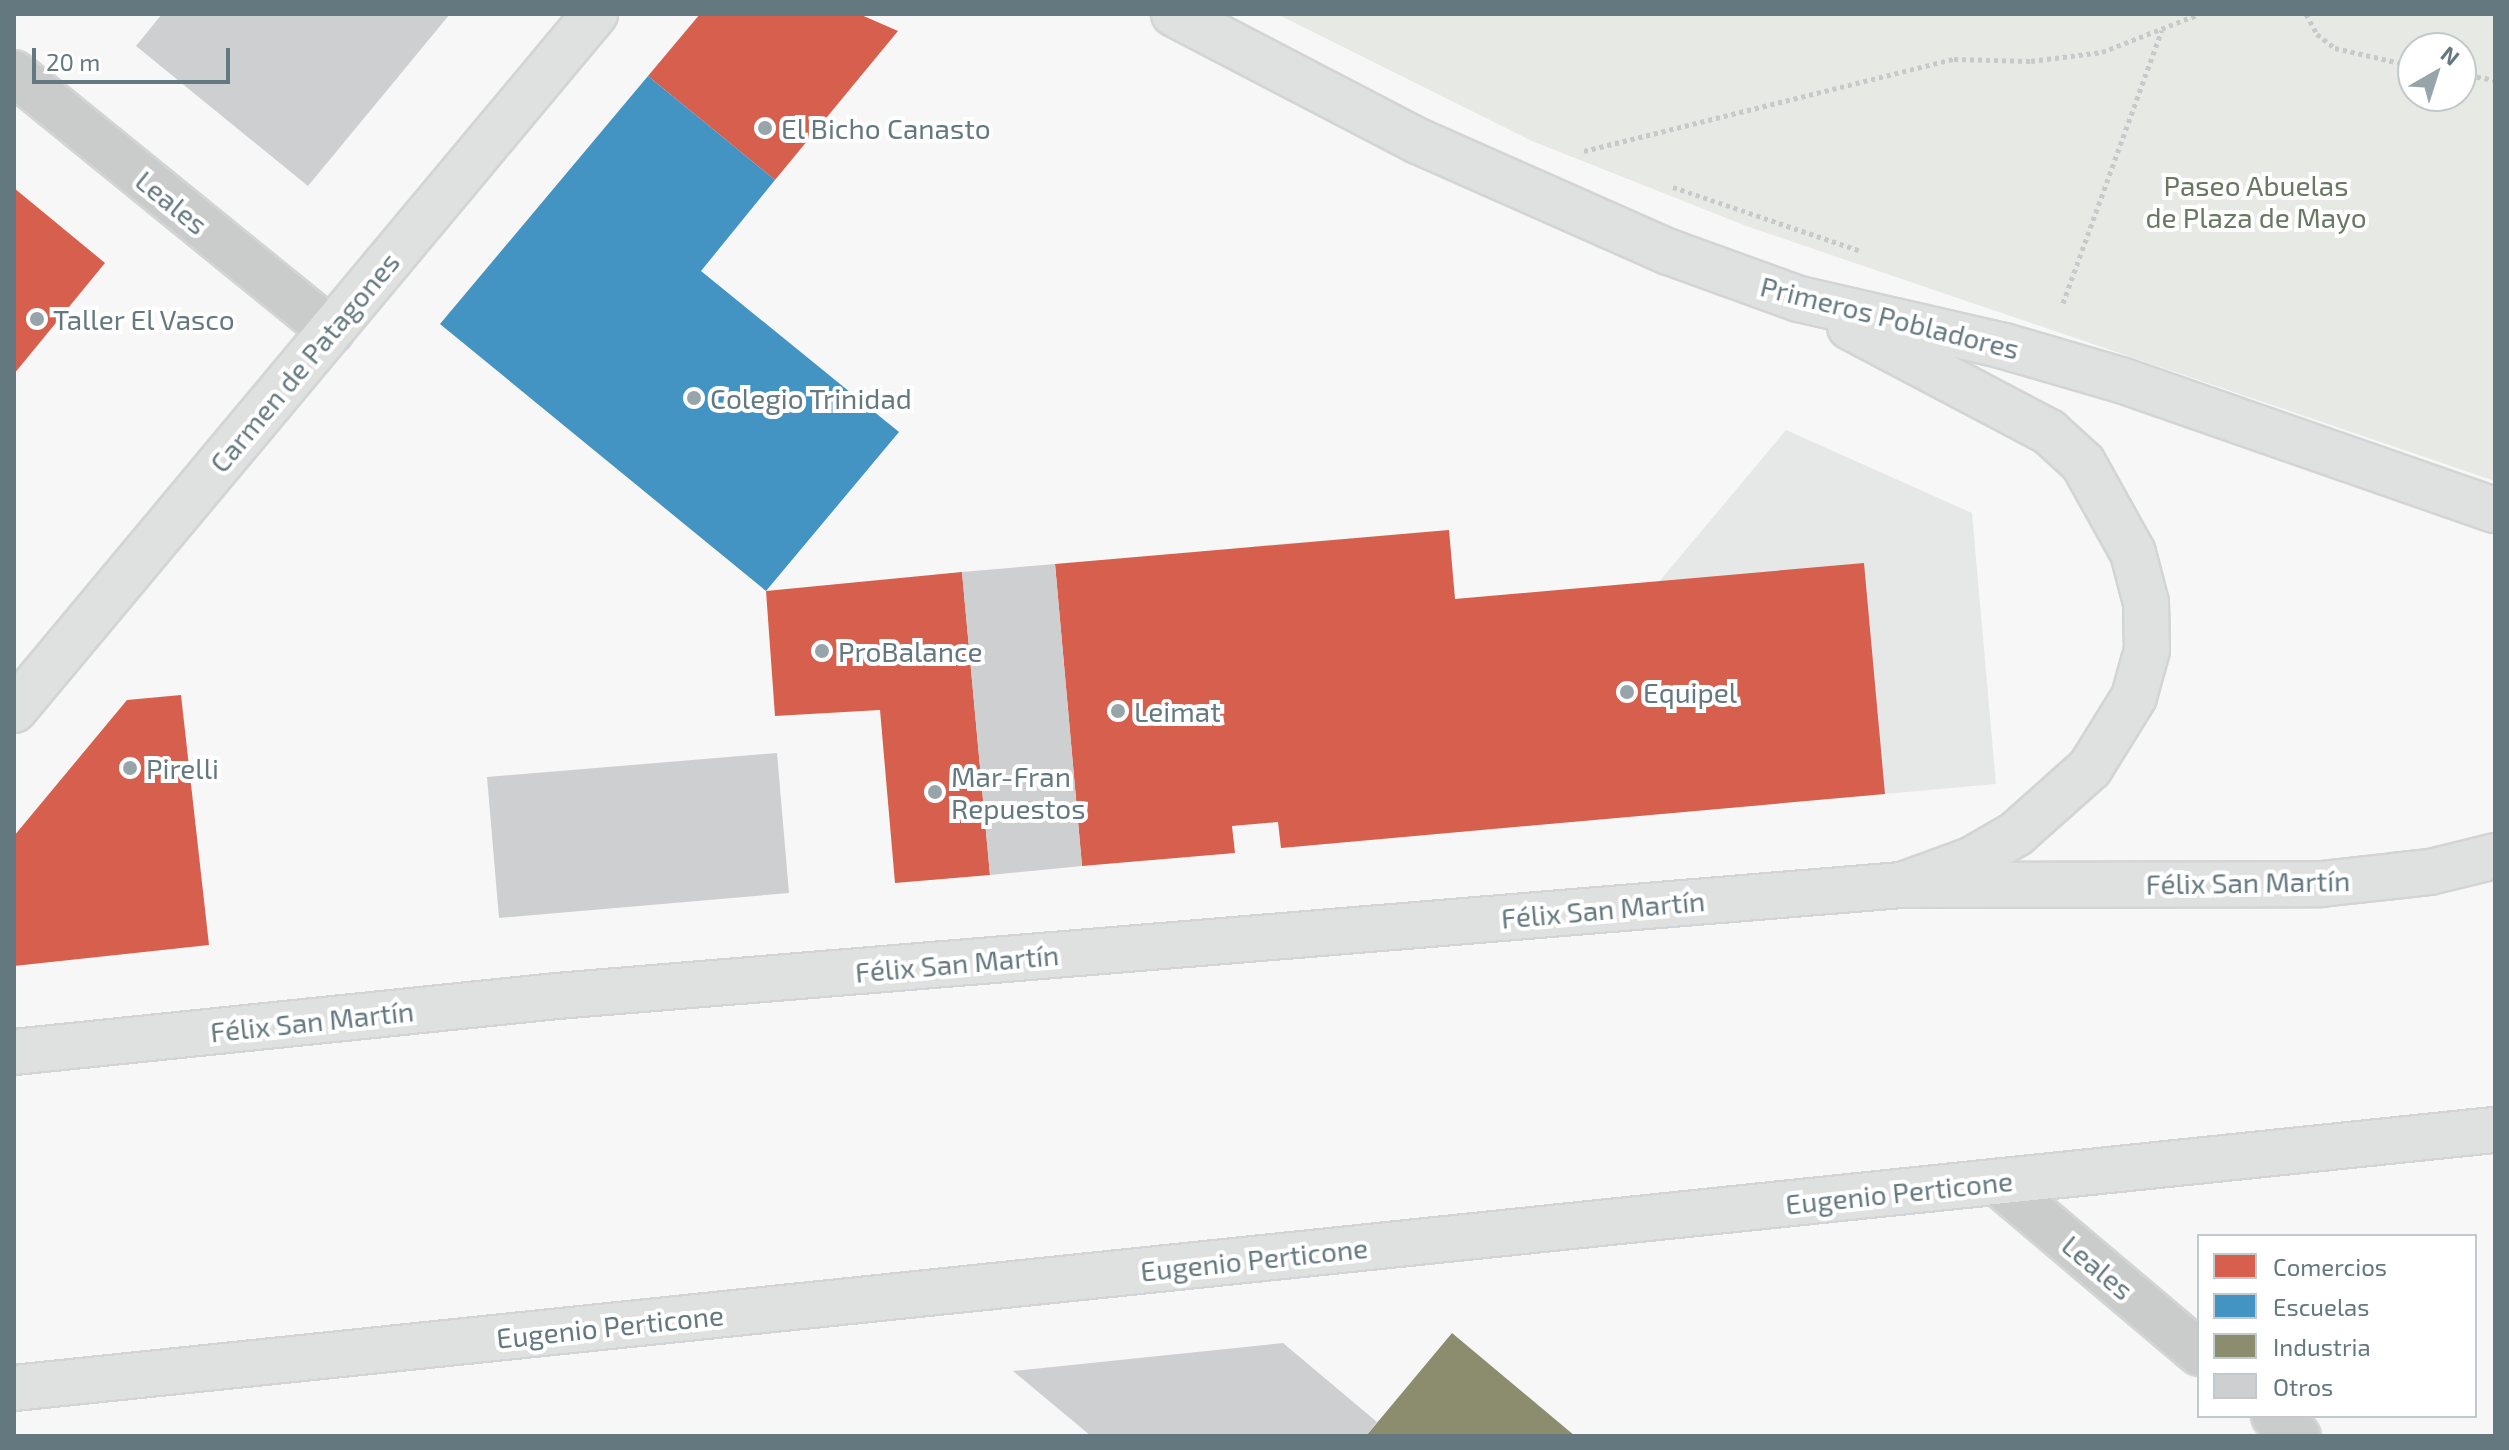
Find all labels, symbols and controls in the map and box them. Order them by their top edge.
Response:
scale bar [36,32,234,82]
north arrow [2397,32,2477,112]
text: N [2436,40,2465,70]
text: 20 m [46,47,100,76]
place label: El Bicho Canasto [781,111,991,145]
marker: El Bicho Canasto [756,119,774,137]
street label: Leales [129,163,215,241]
park label: Paseo Abuelas de Plaza de Mayo [2145,168,2367,234]
street label: Carmen de Patagones [202,245,406,479]
street label: Primeros Pobladores [1757,269,2023,365]
place label: Taller El Vasco [53,302,237,336]
marker: Taller El Vasco [28,310,46,328]
place label: Colegio Trinidad [710,381,912,415]
marker: Colegio Trinidad [685,389,703,407]
place label: ProBalance [838,634,982,668]
marker: ProBalance [813,642,831,660]
place label: Equipel [1643,675,1737,709]
marker: Equipel [1618,683,1636,701]
place label: Leimat [1134,694,1221,728]
marker: Leimat [1109,702,1127,720]
place label: Pirelli [146,751,219,785]
marker: Pirelli [121,759,139,777]
place label: Mar-Fran Repuestos [951,759,1085,825]
marker: Mar-Fran Repuestos [926,783,944,801]
street label: Félix San Martín [2145,863,2351,901]
street label: Félix San Martín [1500,883,1706,935]
street label: Félix San Martín [854,937,1060,989]
street label: Félix San Martín [208,994,416,1048]
street label: Eugenio Perticone [1784,1163,2014,1221]
street label: Leales [2056,1228,2140,1306]
street label: Eugenio Perticone [1139,1230,1369,1288]
legend [2197,1234,2477,1418]
text: Comercios [2273,1252,2387,1281]
text: Escuelas [2273,1292,2369,1321]
street label: Eugenio Perticone [495,1297,725,1355]
text: Industria [2273,1332,2371,1361]
text: Otros [2273,1372,2333,1401]

